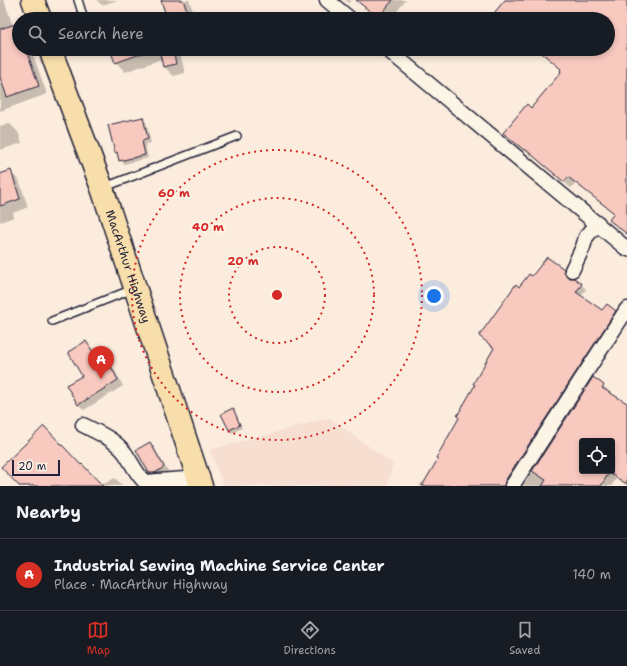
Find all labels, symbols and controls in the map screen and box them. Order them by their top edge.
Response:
search box [12,12,615,56]
icon: search [26,23,48,45]
text: Search here [58,24,144,44]
text: 60 m [158,185,190,201]
street label: MacArthur Highway [102,208,154,325]
text: 40 m [192,219,224,235]
text: 20 m [227,253,259,269]
your location [424,286,444,306]
centre of rings [270,288,284,302]
pin: A [88,346,114,379]
map controls [579,438,615,474]
button: locate [579,438,615,474]
scale bar [12,458,60,477]
text: 20 m [18,459,46,474]
text: Nearby [16,501,81,523]
text: Industrial Sewing Machine Service Center [54,556,385,576]
text: A [24,566,34,583]
text: 140 m [572,566,611,583]
text: Place · MacArthur Highway [54,576,228,593]
tab: Map [87,619,110,658]
tab: Directions [283,619,336,658]
tab: Saved [509,619,540,658]

